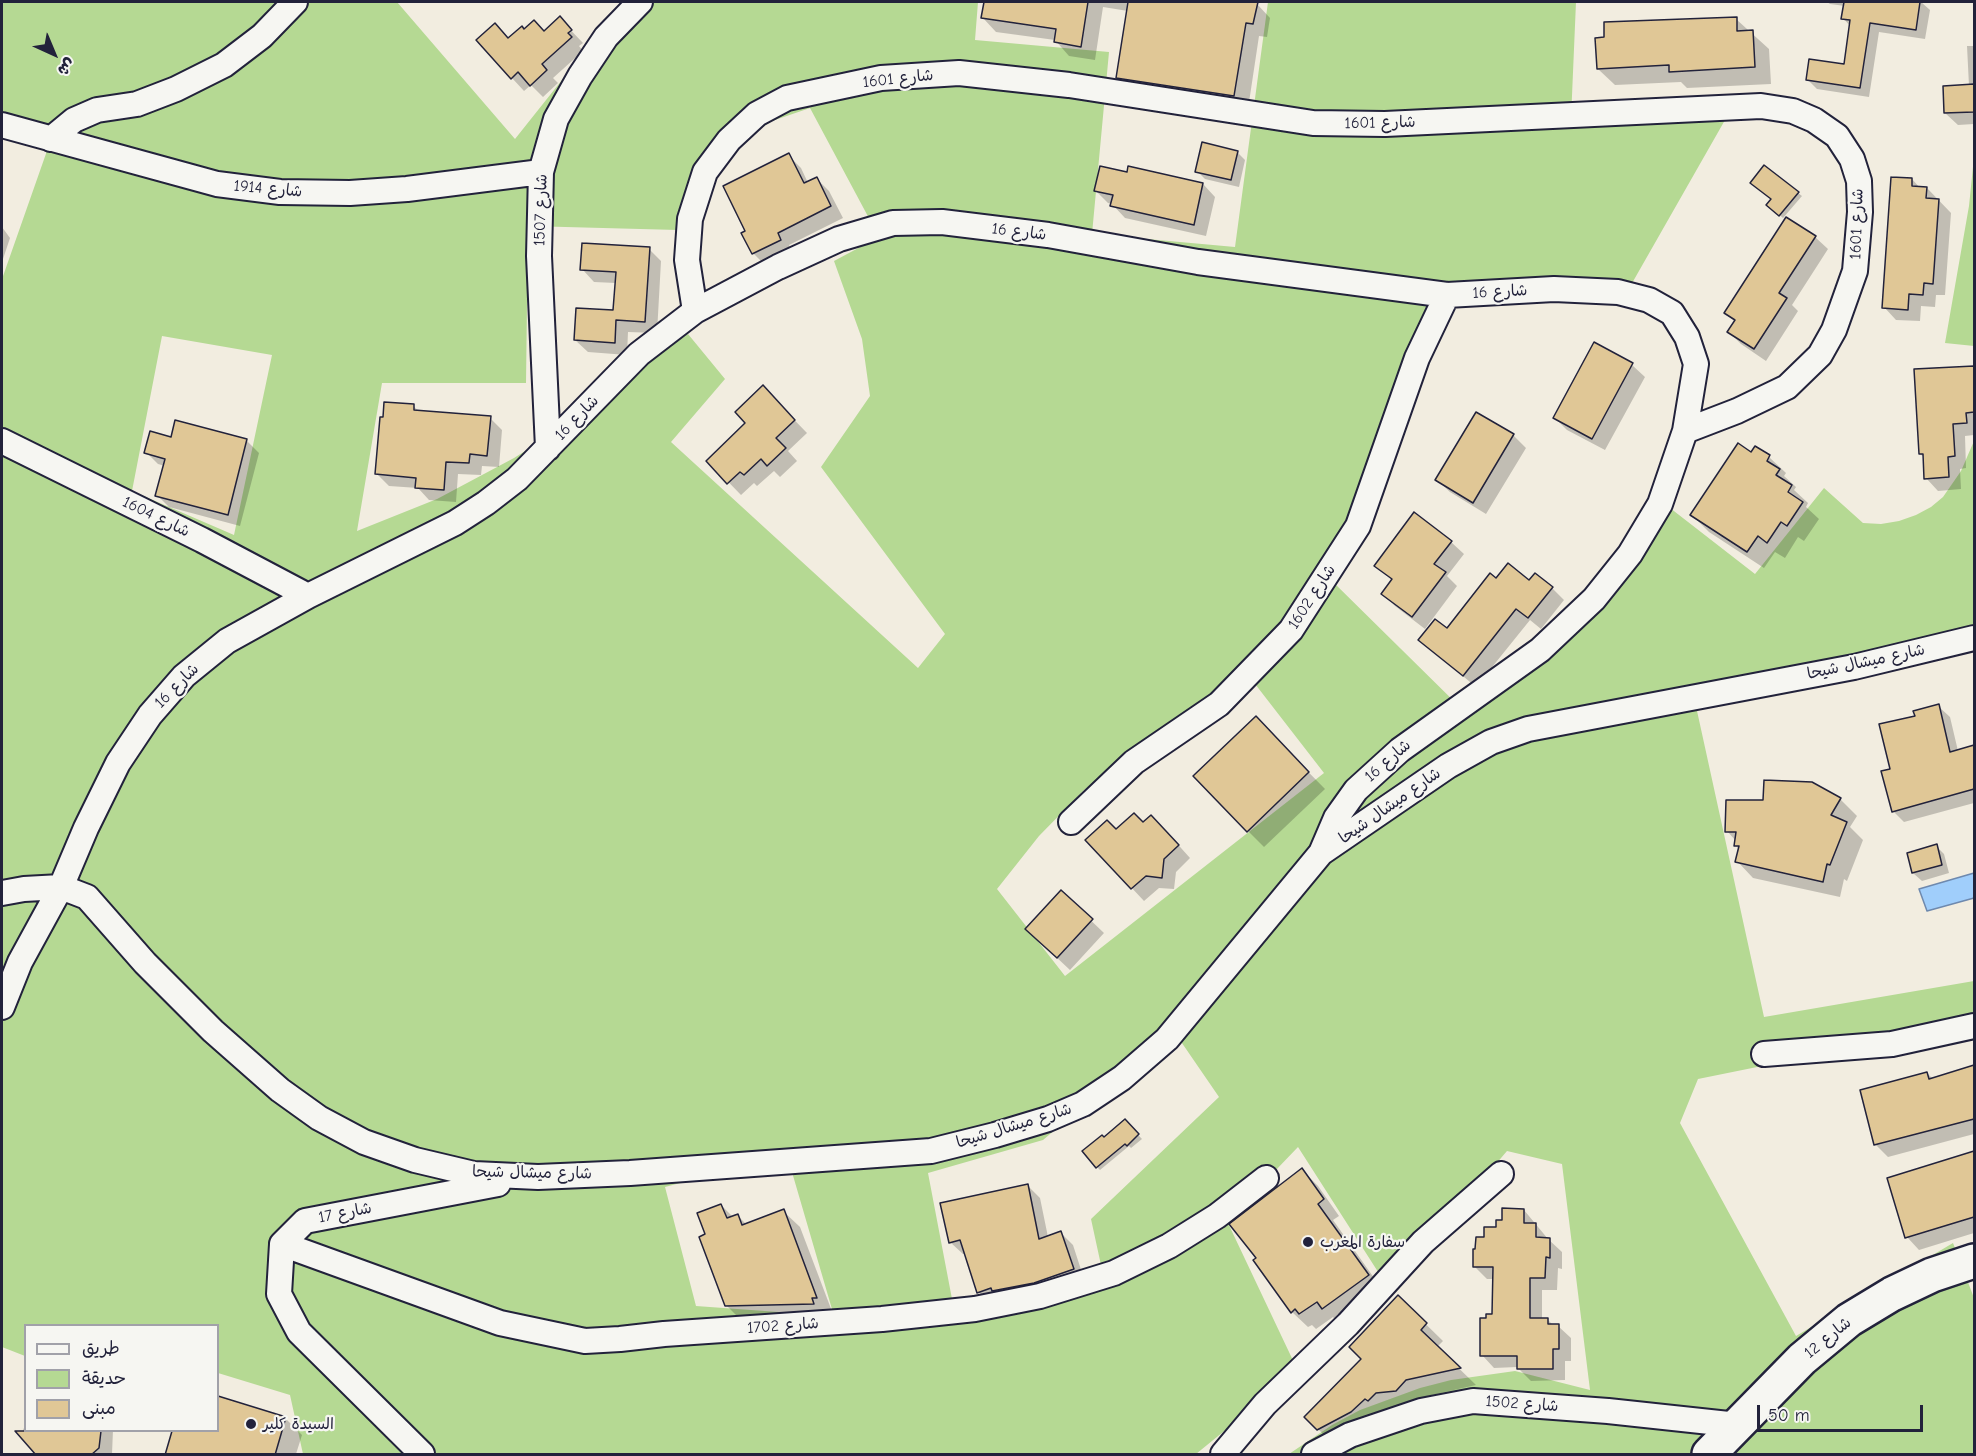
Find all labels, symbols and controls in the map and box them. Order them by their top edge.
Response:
north arrow [24,24,84,84]
text: ش [54,54,79,80]
street label: شارع 1601 [862,66,934,92]
street label: شارع 1601 [1344,113,1416,133]
street label: شارع 1507 [530,174,552,246]
street label: شارع 1914 [233,176,303,202]
street label: شارع 1601 [1846,188,1868,260]
street label: شارع 16 [991,219,1047,245]
street label: شارع 16 [1472,281,1528,303]
street label: شارع 16 [551,392,603,444]
street label: شارع 1604 [119,492,193,542]
street label: شارع 1602 [1284,561,1340,633]
street label: شارع ميشال شيحا [1805,640,1927,684]
street label: شارع 16 [151,660,203,712]
street label: شارع 16 [1361,736,1415,786]
street label: شارع ميشال شيحا [1335,764,1445,848]
street label: شارع ميشال شيحا [954,1099,1074,1153]
street label: شارع ميشال شيحا [472,1162,592,1184]
street label: شارع 17 [317,1198,373,1228]
place label: سفارة المغرب [1320,1232,1405,1252]
marker: سفارة المغرب [1301,1235,1315,1249]
street label: شارع 12 [1801,1313,1855,1363]
street label: شارع 1702 [746,1314,820,1338]
legend [24,1324,219,1432]
text: طريق [82,1338,120,1359]
text: حديقة [82,1368,126,1389]
street label: شارع 1502 [1485,1392,1559,1416]
scale bar [1760,1393,1926,1431]
text: مبنى [82,1398,116,1419]
text: 50 m [1768,1405,1810,1426]
place label: السيدة كلير [263,1414,334,1434]
marker: السيدة كلير [244,1417,258,1431]

